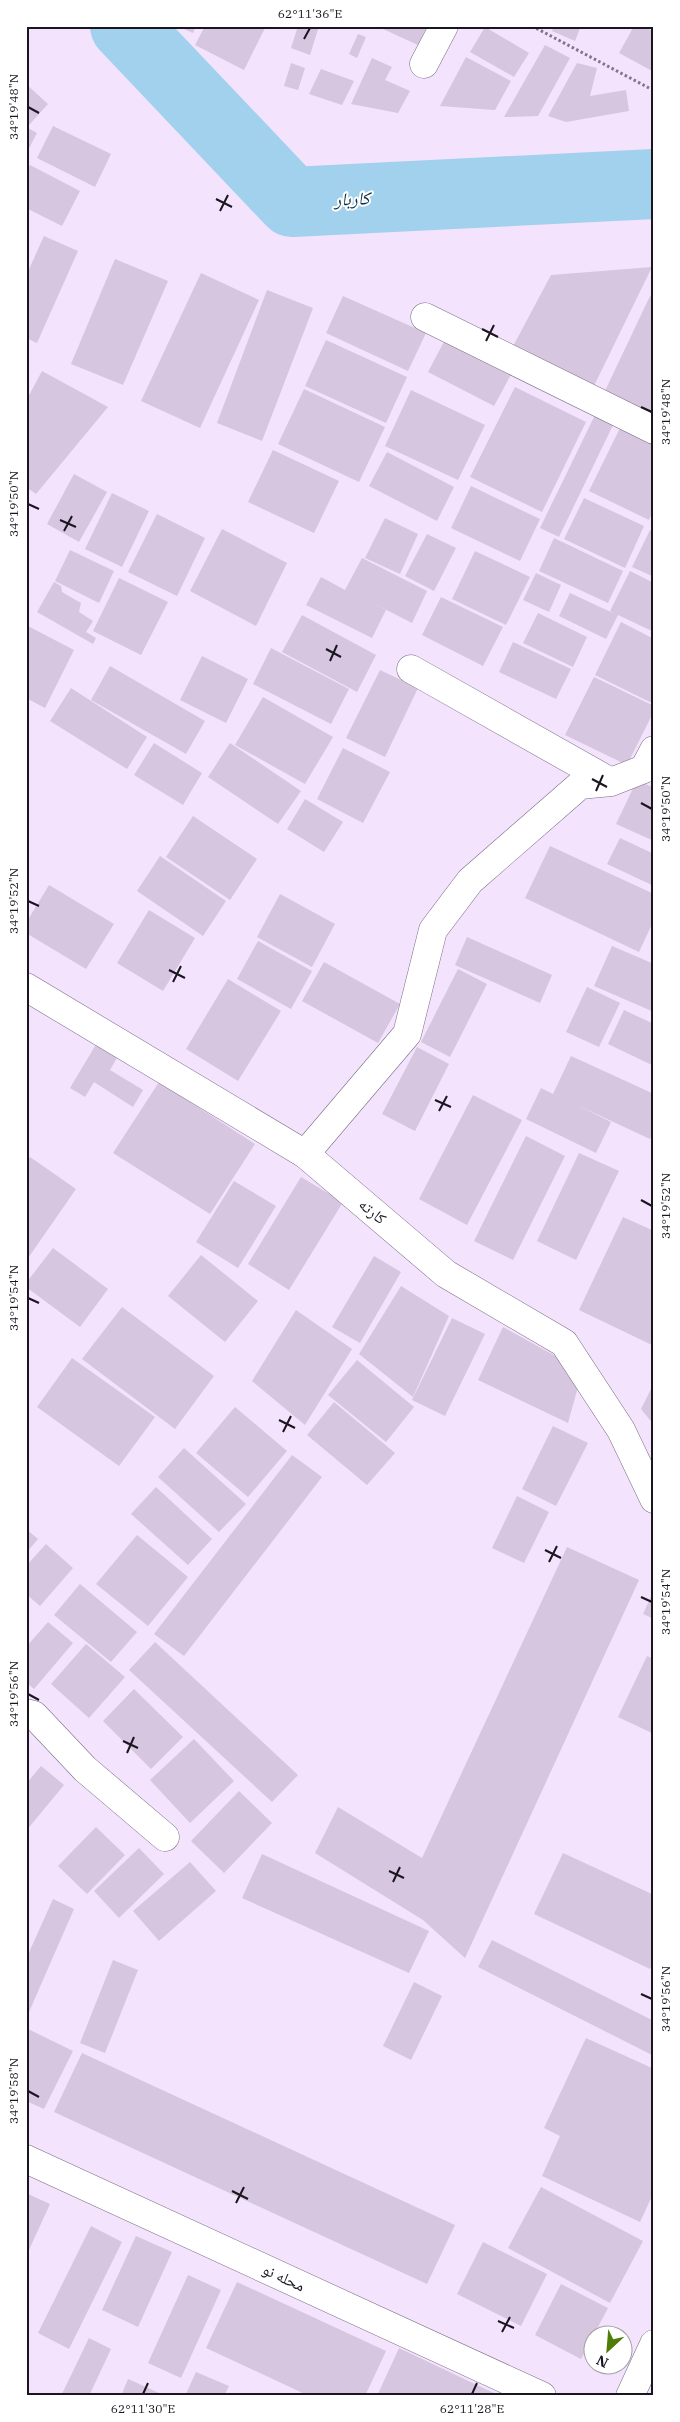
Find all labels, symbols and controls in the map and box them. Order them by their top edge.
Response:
text: 62°11'36"E [278,6,342,21]
text: 34°19'48"N [6,74,21,140]
water label: کاربار [332,186,374,211]
text: 34°19'48"N [658,379,673,445]
text: 34°19'50"N [6,471,21,537]
text: 34°19'50"N [658,776,673,842]
text: 34°19'52"N [6,868,21,934]
text: 34°19'52"N [658,1173,673,1239]
street label: کارته [355,1194,391,1228]
text: 34°19'54"N [6,1265,21,1331]
text: 34°19'54"N [658,1569,673,1635]
text: 34°19'56"N [6,1661,21,1727]
text: 34°19'56"N [658,1966,673,2032]
text: 34°19'58"N [6,2058,21,2124]
street label: محله نو [260,2258,308,2296]
north arrow [582,2324,632,2374]
text: N [593,2351,611,2372]
text: 62°11'30"E [111,2401,175,2416]
text: 62°11'28"E [440,2401,504,2416]

